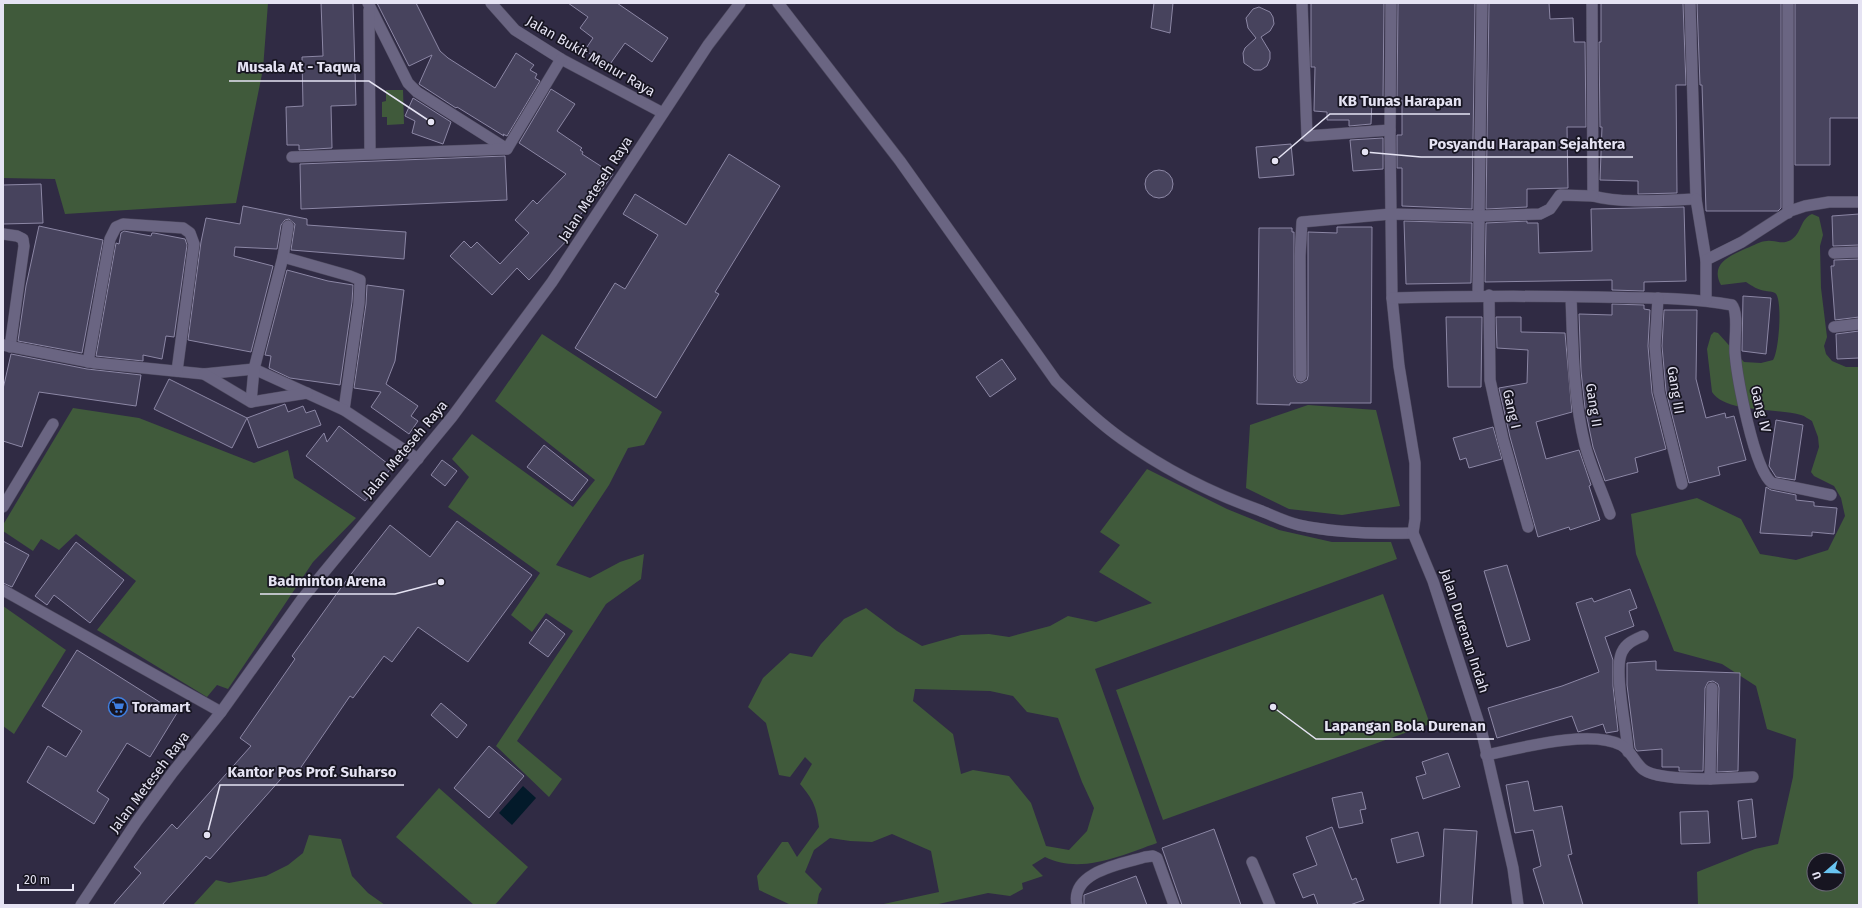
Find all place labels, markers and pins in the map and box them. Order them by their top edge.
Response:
callout: Musala At - Taqwa [229,54,369,81]
callout: KB Tunas Harapan [1330,87,1470,114]
callout: Posyandu Harapan Sejahtera [1421,130,1633,157]
callout: Badminton Arena [260,567,395,594]
supermarket icon: Toramart [107,696,129,718]
place label: Toramart [132,699,191,716]
callout: Lapangan Bola Durenan [1316,712,1494,739]
callout: Kantor Pos Prof. Suharso [220,758,404,785]

